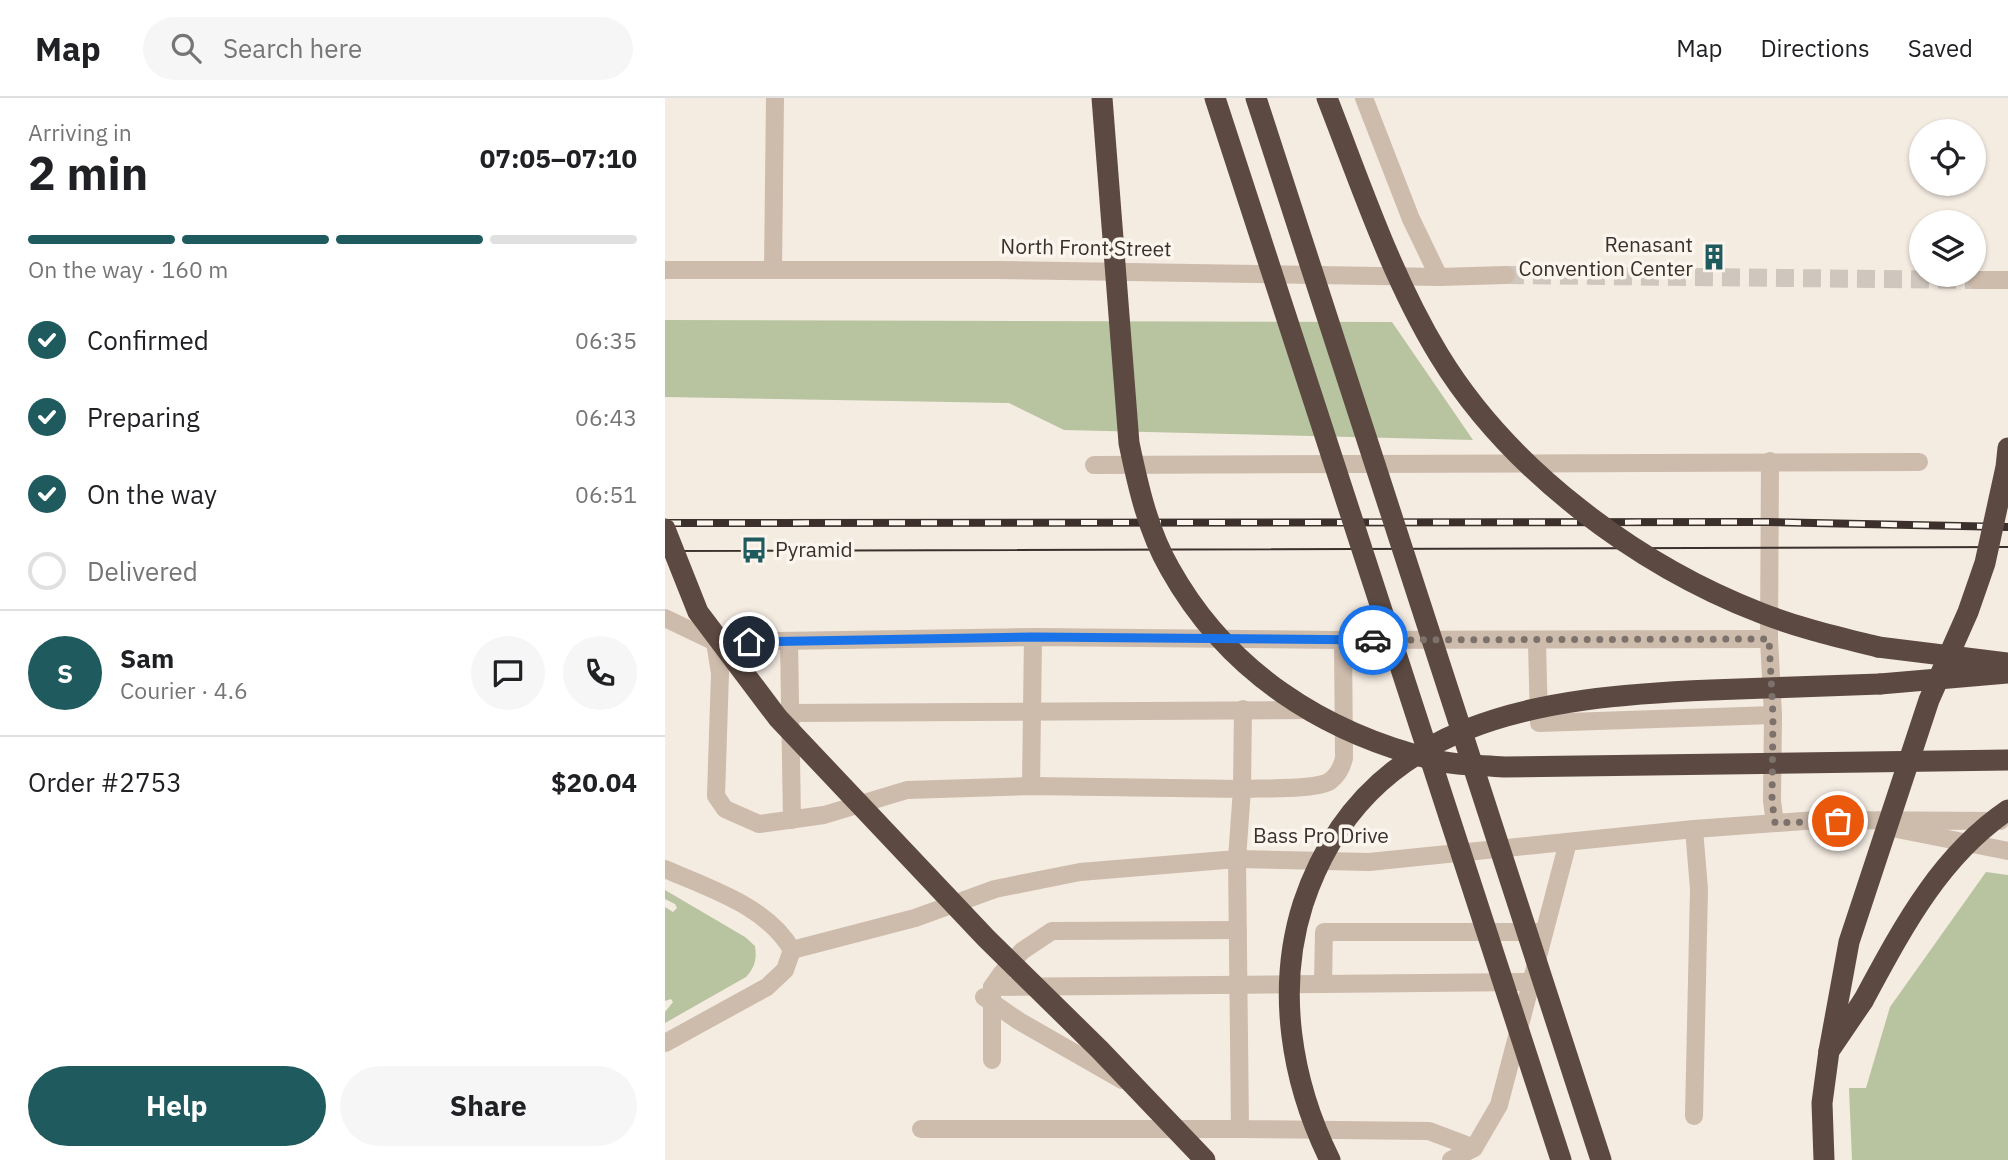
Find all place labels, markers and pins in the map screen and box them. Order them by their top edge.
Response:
place label: Renasant Convention Center [1519,230,1693,282]
building icon: Renasant Convention Center [1699,242,1729,272]
bus stop icon: Pyramid [739,535,769,565]
place label: Pyramid [775,535,853,563]
pin [719,612,779,672]
pin [1808,791,1868,851]

